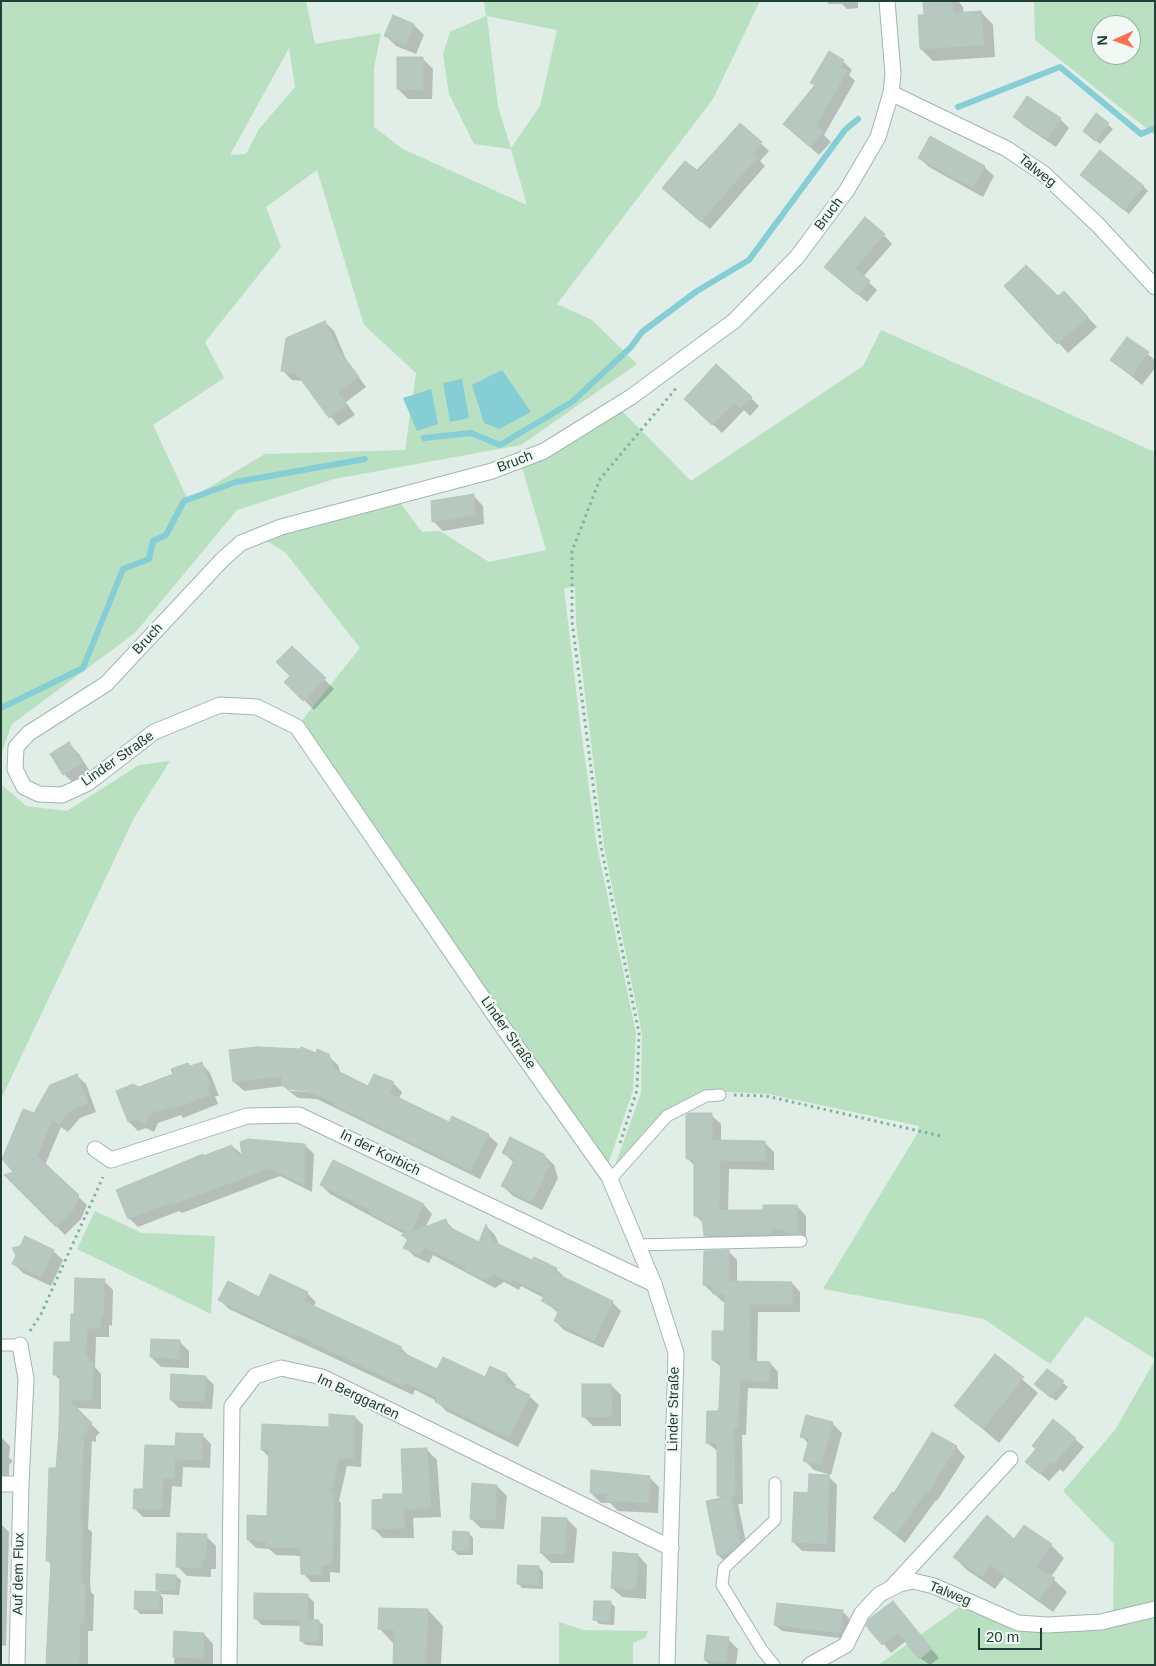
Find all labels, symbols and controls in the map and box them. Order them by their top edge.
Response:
north arrow [1091,15,1141,65]
text: N [1094,35,1110,46]
street label: Talweg [1015,151,1059,191]
street label: Bruch [811,194,847,234]
street label: Bruch [495,448,535,476]
street label: Bruch [129,620,167,658]
street label: Linder Straße [78,728,158,790]
street label: Linder Straße [477,993,539,1073]
street label: In der Korbich [337,1126,423,1180]
street label: Linder Straße [665,1366,683,1452]
street label: Im Berggarten [314,1371,402,1423]
street label: Auf dem Flux [10,1533,28,1615]
street label: Talweg [927,1578,973,1610]
scale bar [981,1618,1045,1650]
text: 20 m [986,1628,1019,1645]

